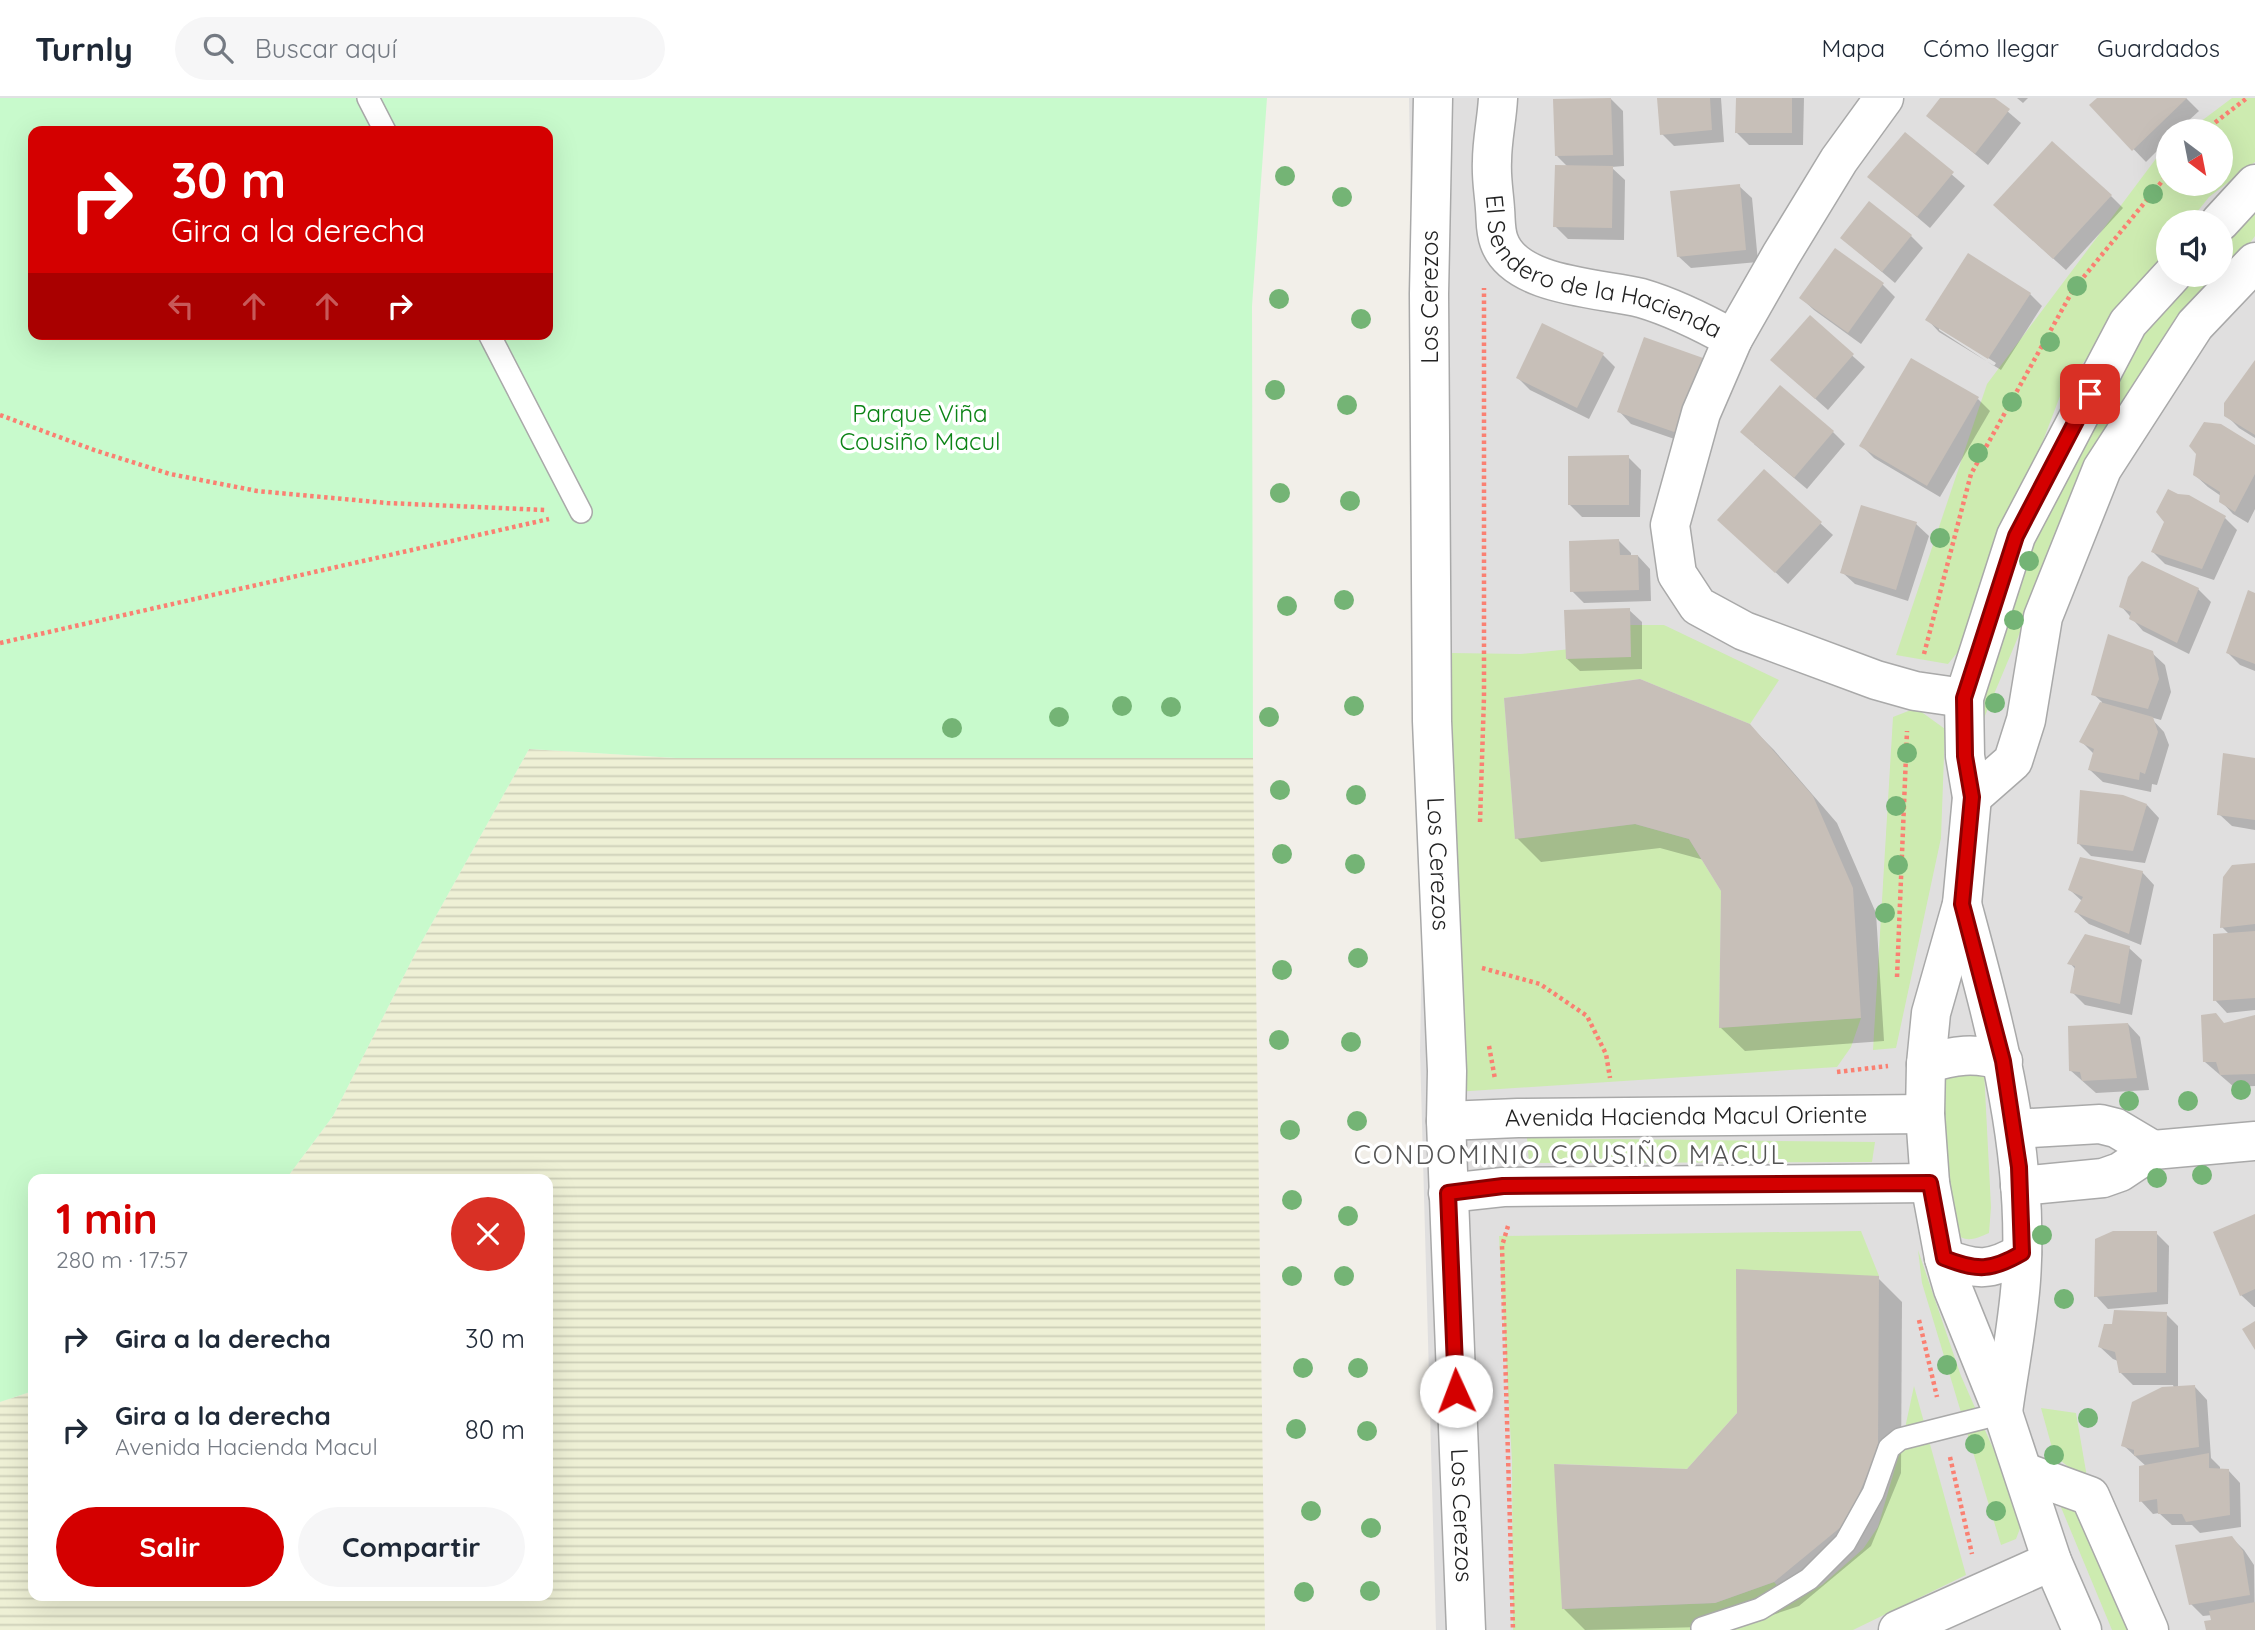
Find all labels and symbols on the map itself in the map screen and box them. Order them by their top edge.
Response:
north arrow [2156,119,2233,196]
street label: El Sendero de la Hacienda [1480,193,1727,344]
street label: Los Cerezos [1414,230,1444,364]
pin [2060,364,2120,424]
park label: Parque Viña Cousiño Macul [839,398,1001,456]
street label: Los Cerezos [1421,796,1457,931]
street label: Avenida Hacienda Macul Oriente [1504,1099,1867,1133]
district label: CONDOMINIO COUSIÑO MACUL [1354,1138,1786,1171]
position arrow [1419,1354,1493,1428]
street label: Los Cerezos [1445,1448,1480,1583]

